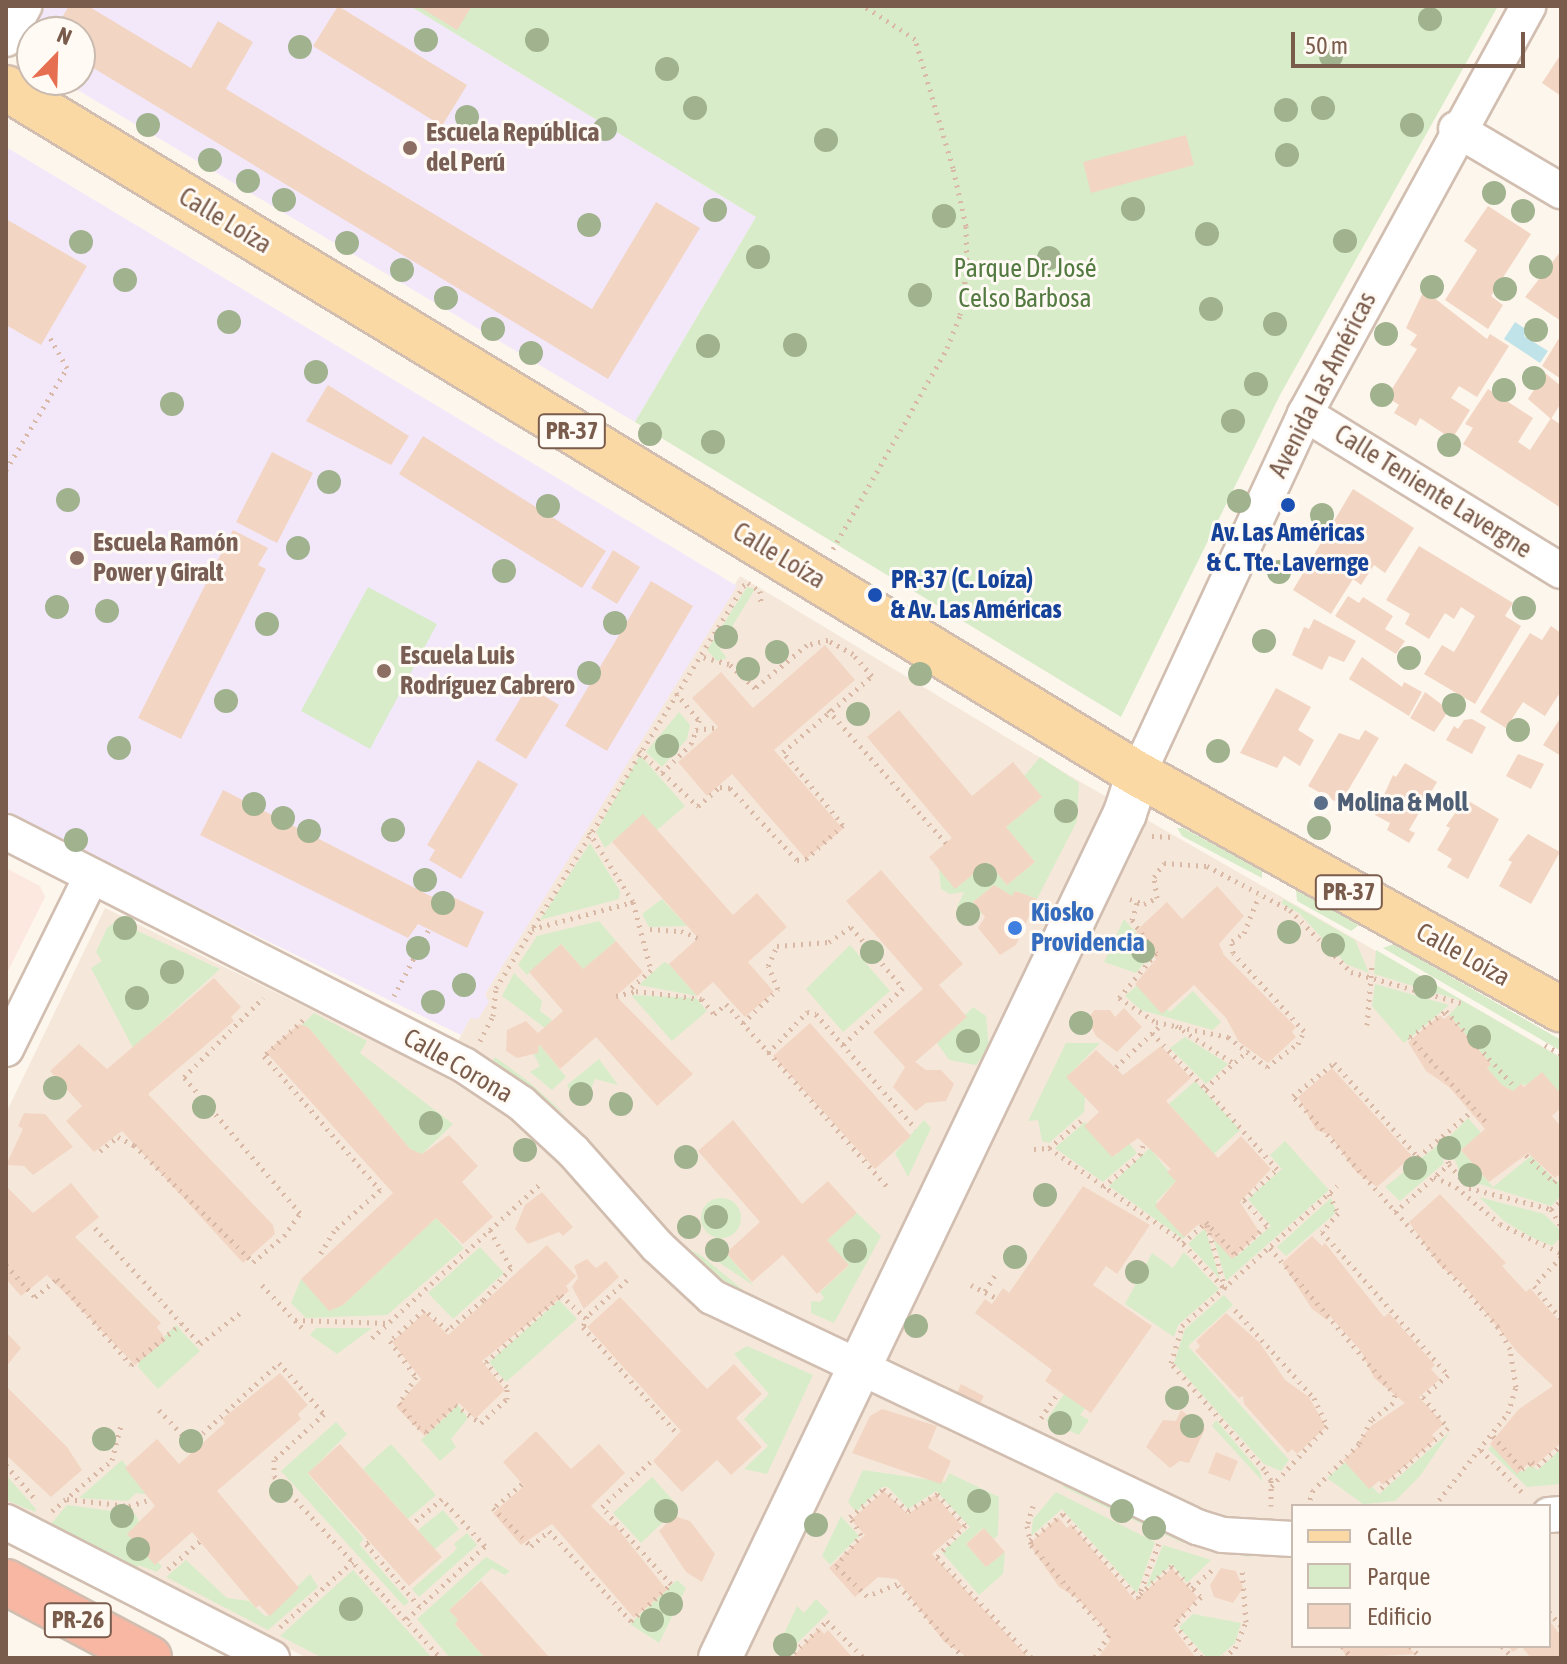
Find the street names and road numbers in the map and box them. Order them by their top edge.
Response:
street label: Calle Loíza [173,181,277,261]
street label: Avenida Las Américas [1263,287,1383,483]
road number: PR-37 [536,411,608,451]
street label: Calle Teniente Lavergne [1329,419,1537,565]
street label: Calle Loíza [727,516,831,596]
road number: PR-37 [1313,872,1385,912]
street label: Calle Loíza [1411,917,1515,993]
street label: Calle Corona [398,1022,518,1110]
road number: PR-26 [42,1600,114,1640]

